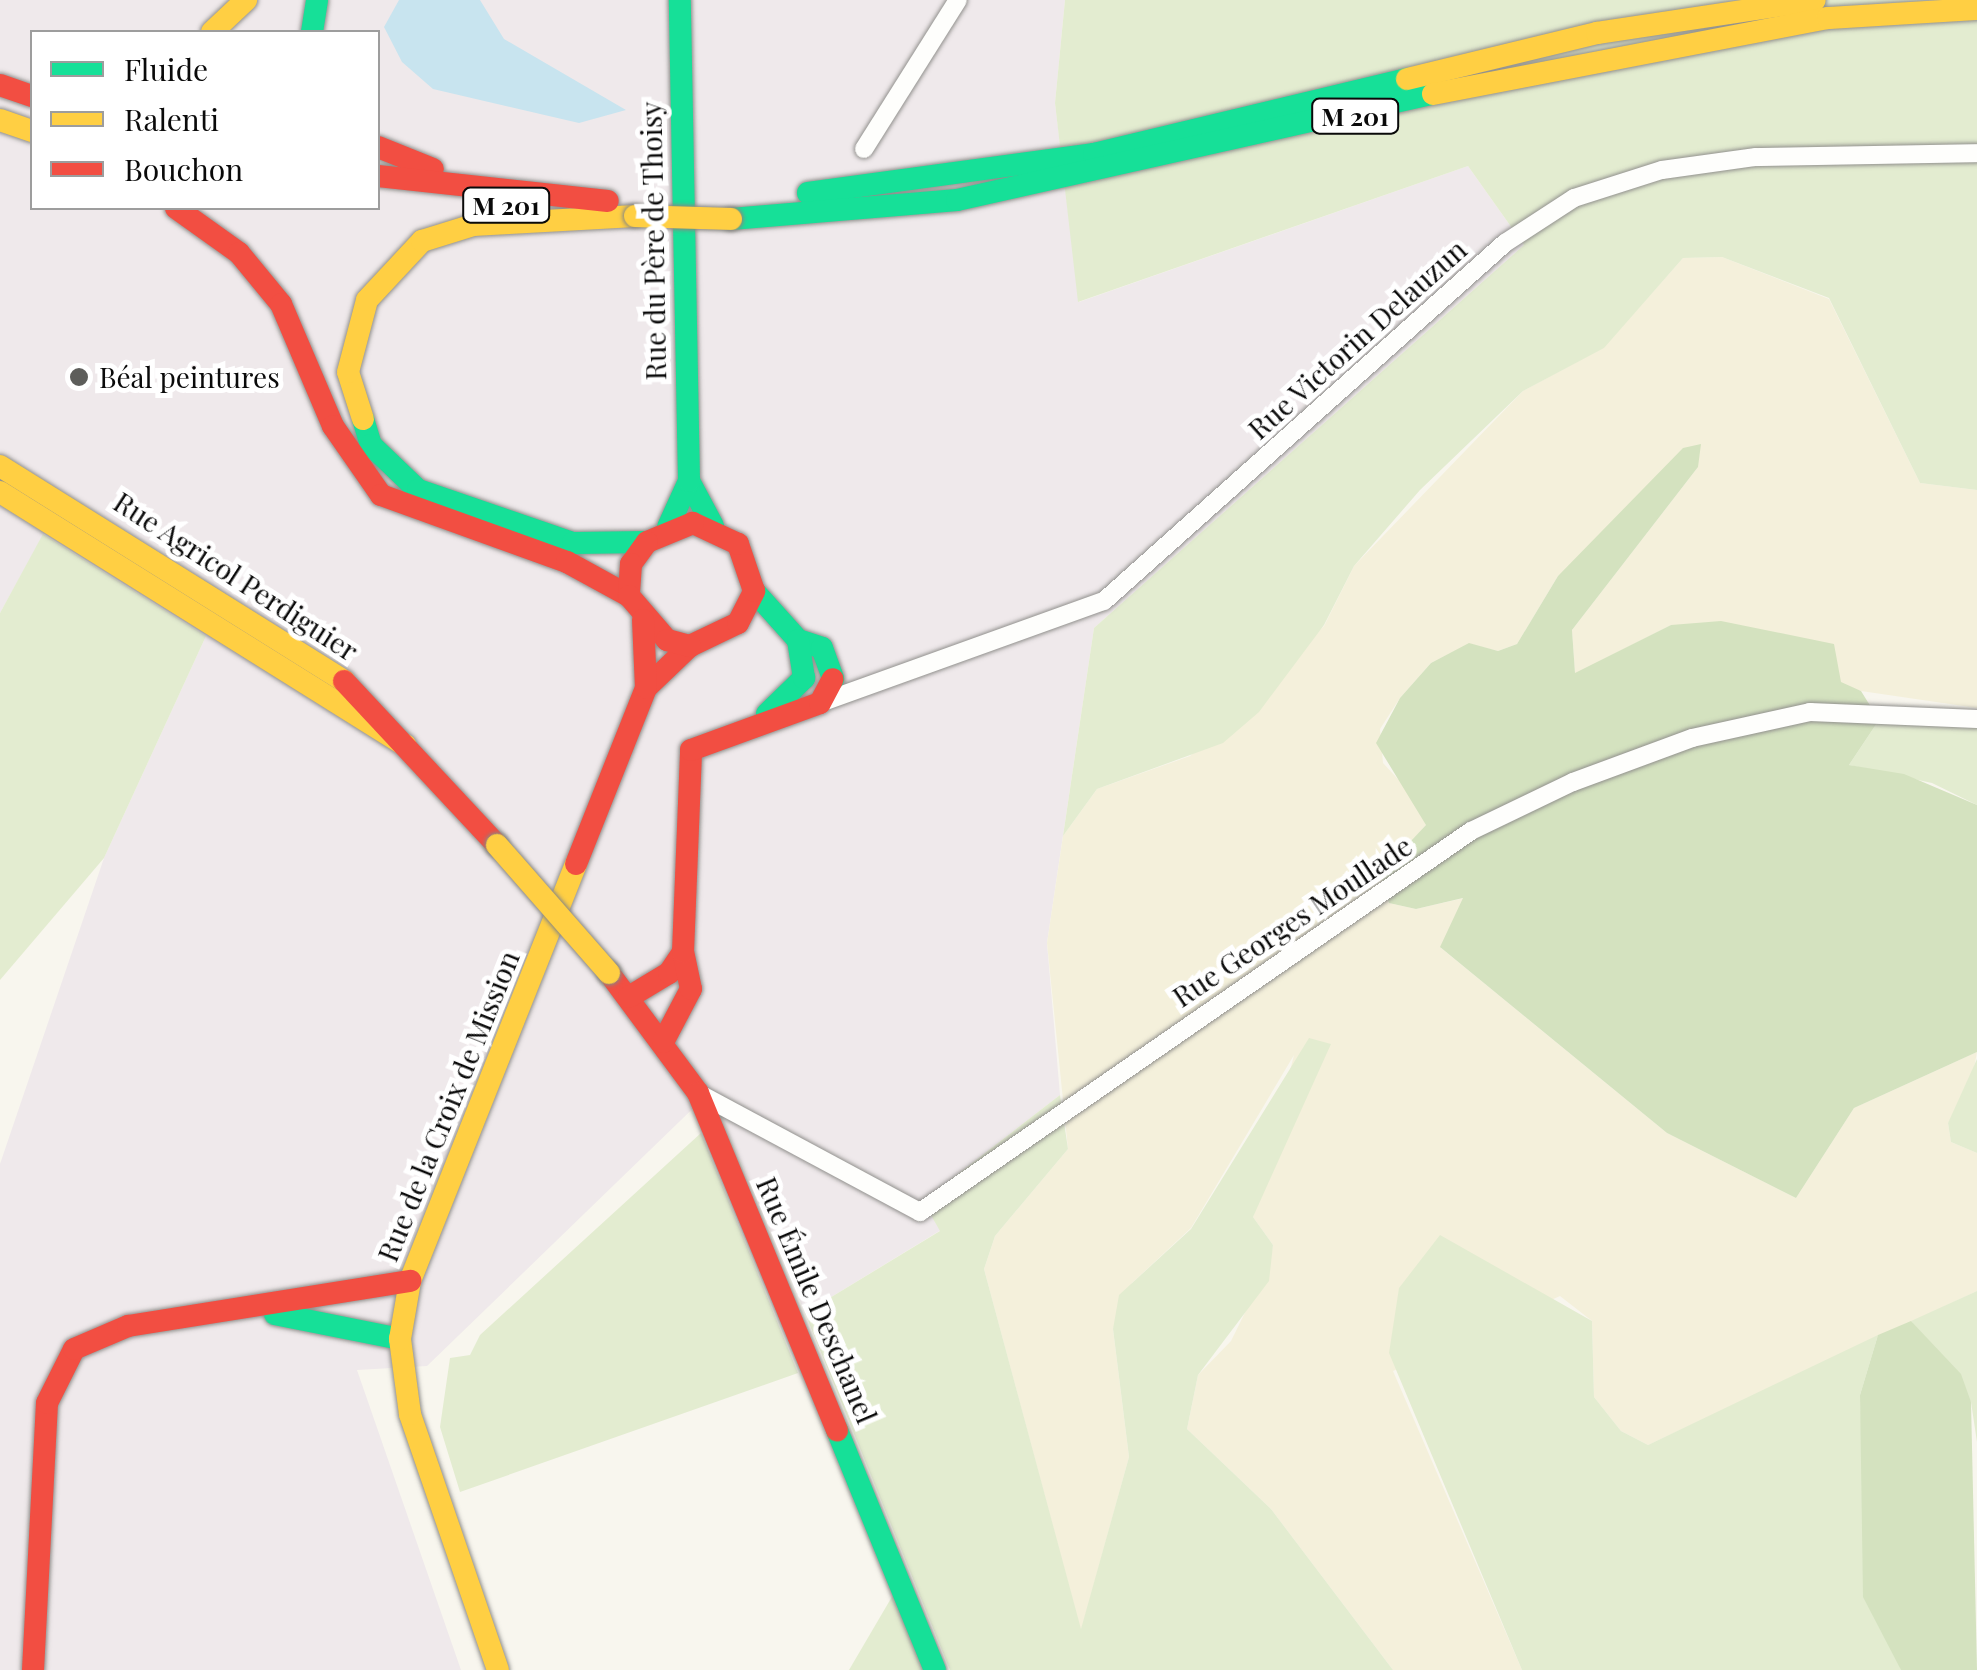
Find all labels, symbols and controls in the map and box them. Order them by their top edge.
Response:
legend [30,30,380,210]
text: Fluide [124,49,208,89]
road number: M 201 [1310,96,1400,136]
text: Ralenti [124,99,219,139]
street label: Rue du Père de Thoisy [634,101,672,381]
text: Bouchon [124,149,243,189]
road number: M 201 [461,185,551,225]
street label: Rue Victorin Delauzun [1241,232,1473,446]
place label: Béal peintures [99,360,280,394]
marker: Béal peintures [68,366,90,388]
street label: Rue Agricol Perdiguier [107,484,365,668]
street label: Rue Georges Moullade [1166,828,1418,1014]
street label: Rue de la Croix de Mission [370,945,526,1267]
street label: Rue Émile Deschanel [750,1172,884,1428]

